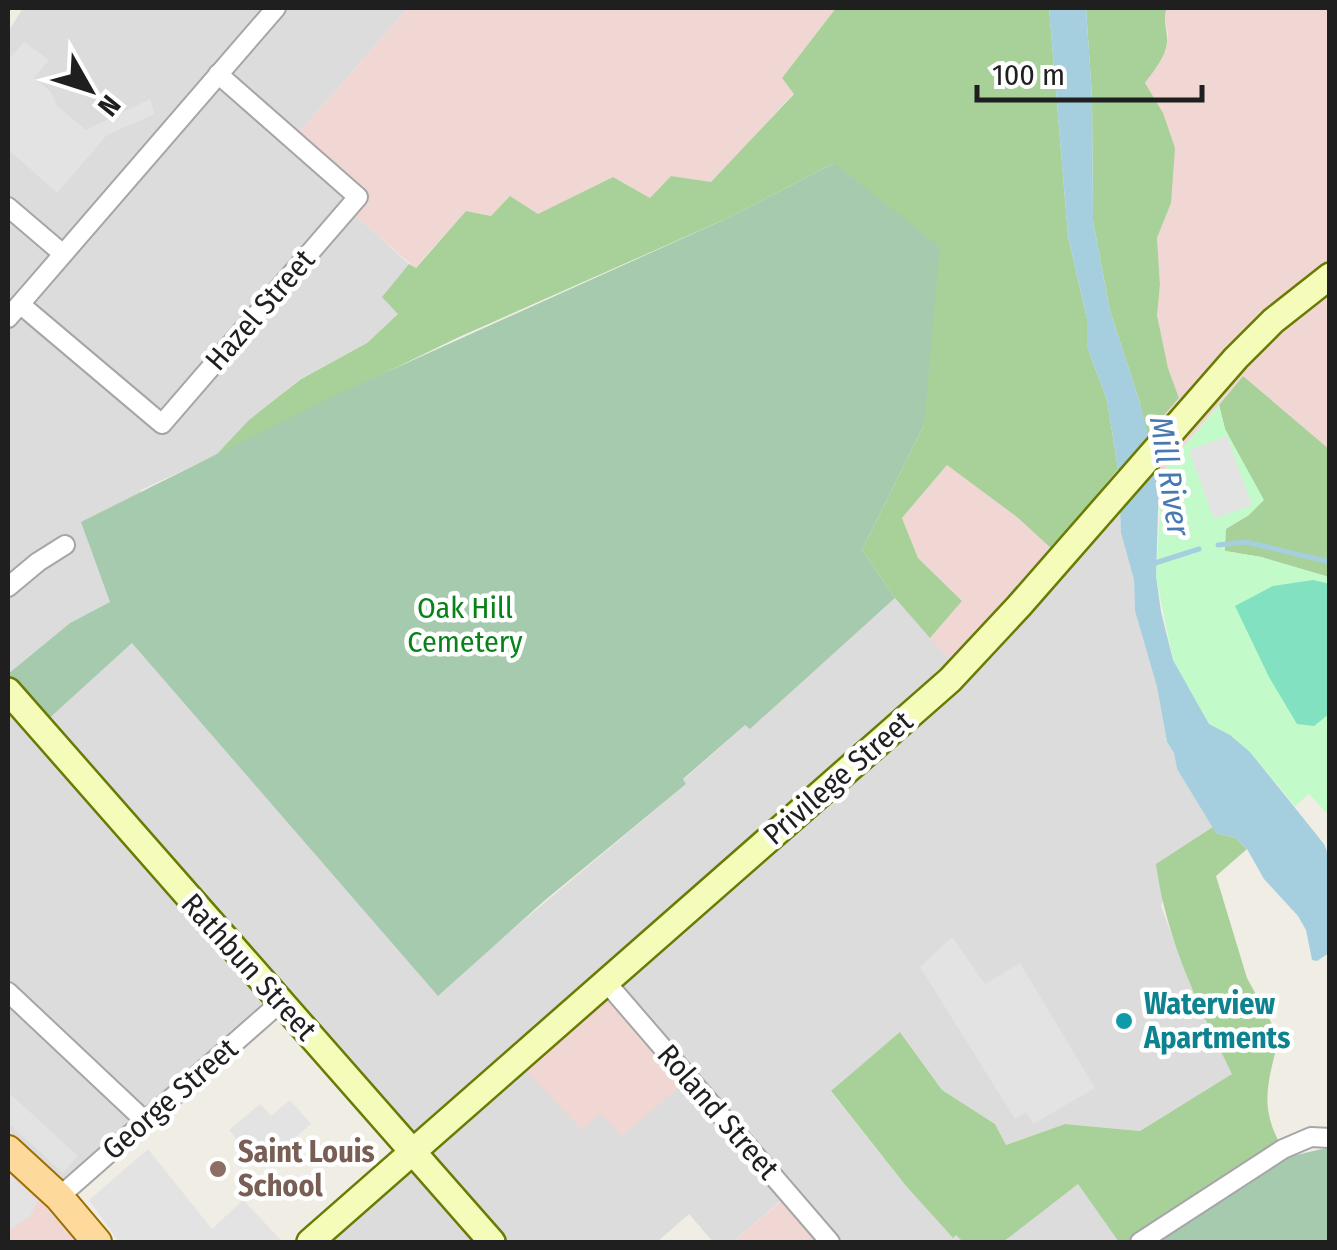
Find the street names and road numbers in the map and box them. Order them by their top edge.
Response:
street label: Hazel Street [198,242,322,378]
street label: Privilege Street [756,703,920,853]
street label: Rathbun Street [174,886,324,1048]
street label: George Street [95,1030,245,1167]
street label: Roland Street [650,1037,786,1187]

